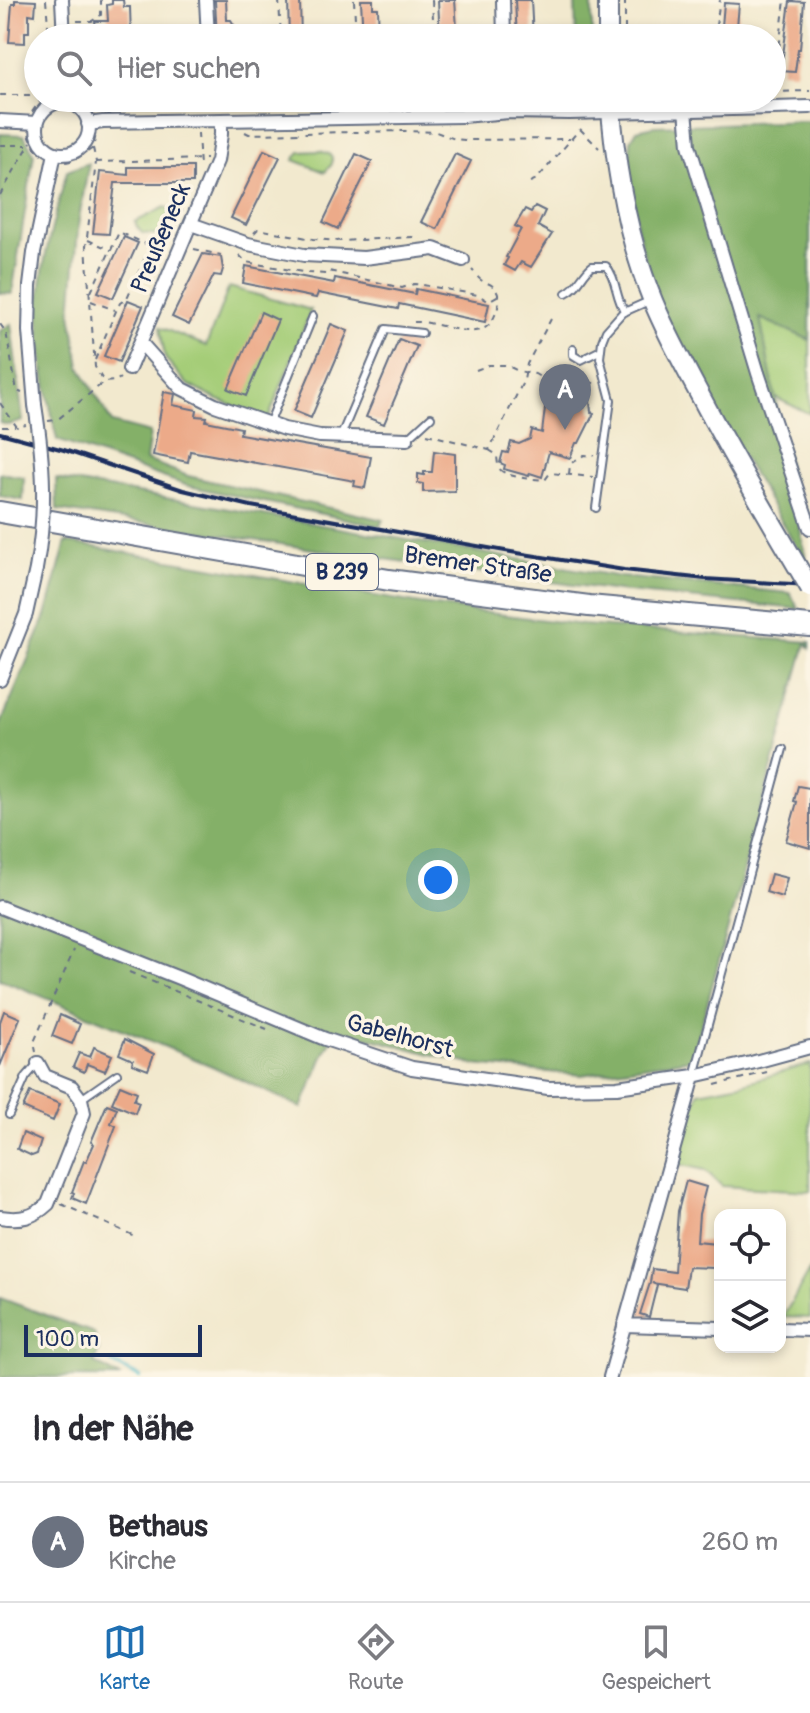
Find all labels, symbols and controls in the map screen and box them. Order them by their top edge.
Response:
search box [24,24,786,112]
icon: search [52,46,96,90]
text: Hier suchen [116,50,261,87]
street label: Preußeneck [125,179,197,297]
pin: A [539,364,591,430]
street label: Bremer Straße [402,540,554,590]
road number: B 239 [306,554,378,590]
your location [418,860,458,900]
street label: Gabelhorst [343,1008,457,1064]
map controls [714,1209,786,1353]
button: locate [714,1209,786,1281]
button: layers [714,1281,786,1353]
scale bar [24,1321,202,1357]
text: 100 m [36,1325,99,1353]
text: In der Nähe [32,1408,193,1451]
text: Bethaus [108,1508,208,1545]
text: A [50,1526,66,1558]
text: 260 m [702,1526,778,1558]
text: Kirche [108,1545,176,1577]
tab: Karte [99,1620,150,1696]
tab: Route [348,1620,403,1696]
tab: Gespeichert [601,1620,711,1696]

